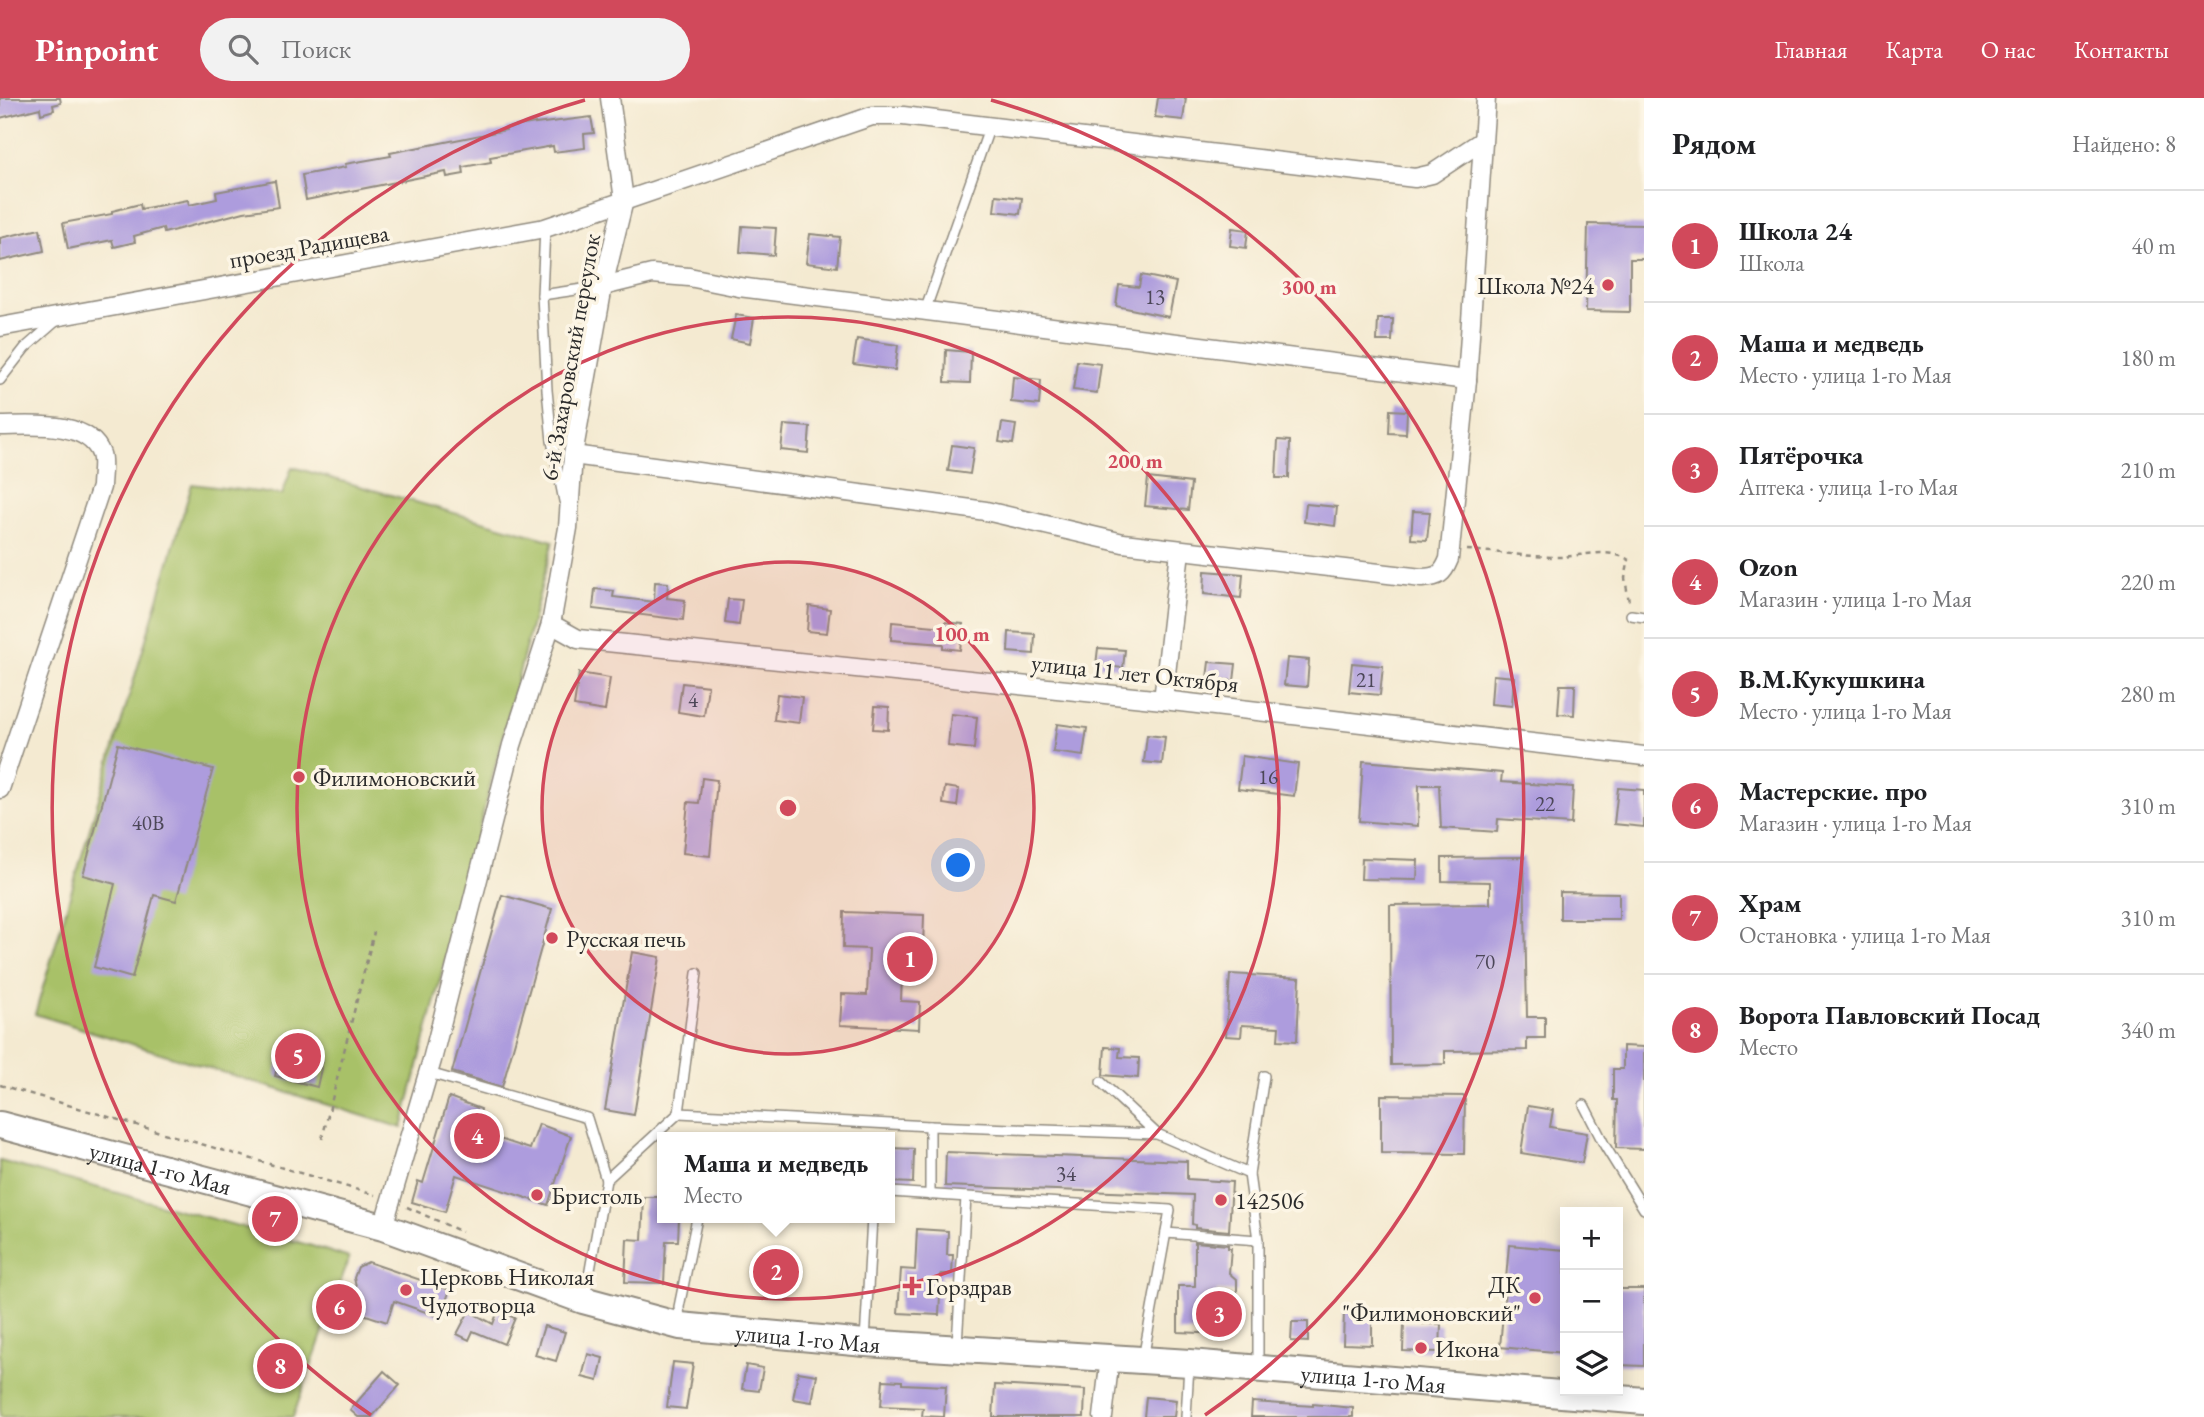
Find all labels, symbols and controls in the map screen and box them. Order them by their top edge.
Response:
search box [200,18,690,81]
text: Pinpoint [35,28,158,71]
icon: search [224,30,262,68]
text: Поиск [280,32,351,66]
text: Главная [1774,34,1848,65]
text: Карта [1886,34,1943,65]
text: О нас [1981,34,2036,65]
text: Контакты [2074,34,2169,65]
text: Рядом [1672,124,1756,163]
text: Найдено: 8 [2072,129,2176,159]
text: Школа 24 [1739,214,1852,248]
street label: проезд Радищева [227,217,391,275]
street label: 6-й Захаровский переулок [533,230,607,483]
text: 1 [1689,231,1701,261]
text: 40 m [2131,231,2176,261]
text: Школа [1739,248,1804,278]
place label: Школа №24 [1477,270,1594,301]
text: 300 m [1281,273,1337,300]
marker: Школа №24 [1600,277,1616,293]
house number: 13 [1145,283,1165,310]
text: Маша и медведь [1739,326,1924,360]
text: 2 [1689,343,1701,373]
text: 180 m [2120,343,2176,373]
text: Место · улица 1-го Мая [1739,360,1951,390]
text: Пятёрочка [1739,438,1863,472]
text: 200 m [1107,447,1163,474]
text: 3 [1689,455,1701,485]
text: 210 m [2120,455,2176,485]
text: Аптека · улица 1-го Мая [1739,472,1958,502]
text: Ozon [1739,550,1798,584]
text: 4 [1689,567,1701,597]
text: 220 m [2120,567,2176,597]
text: Магазин · улица 1-го Мая [1739,584,1972,614]
text: 100 m [934,620,990,647]
street label: улица 11 лет Октября [1030,647,1240,699]
text: В.М.Кукушкина [1739,662,1925,696]
house number: 21 [1356,666,1376,693]
text: 5 [1689,679,1701,709]
text: 280 m [2120,679,2176,709]
house number: 4 [688,686,699,713]
text: Место · улица 1-го Мая [1739,696,1951,726]
place label: Филимоновский [313,762,476,793]
house number: 16 [1258,763,1278,790]
marker: Филимоновский [291,769,307,785]
text: Мастерские. про [1739,774,1927,808]
house number: 22 [1535,790,1555,817]
text: 6 [1689,791,1701,821]
text: 310 m [2120,791,2176,821]
centre of rings [776,796,800,820]
text: Магазин · улица 1-го Мая [1739,808,1972,838]
house number: 40В [132,809,164,836]
your location [941,848,975,882]
text: Храм [1739,886,1802,920]
text: 7 [1689,903,1701,933]
text: 310 m [2120,903,2176,933]
text: Остановка · улица 1-го Мая [1739,920,1991,950]
place label: Русская печь [566,923,686,954]
marker: Русская печь [544,930,560,946]
pin: 1 [887,933,933,985]
house number: 70 [1475,948,1495,975]
text: Ворота Павловский Посад [1739,998,2040,1032]
text: 8 [1689,1015,1701,1045]
text: 340 m [2120,1015,2176,1045]
pin: 5 [275,1030,321,1082]
text: Место [1739,1032,1798,1062]
pin: 4 [454,1110,500,1162]
popup [657,1132,895,1223]
street label: улица 1-го Мая [86,1134,235,1202]
text: Маша и медведь [684,1146,868,1180]
house number: 34 [1056,1160,1077,1187]
place label: Бристоль [551,1180,642,1211]
text: Место [684,1180,743,1210]
place label: 142506 [1235,1185,1304,1216]
marker: Бристоль [529,1187,545,1203]
marker: 142506 [1213,1192,1229,1208]
pin: 7 [252,1193,298,1245]
map controls [1560,1207,1623,1396]
button: + [1560,1207,1623,1270]
pin: 2 [753,1246,799,1298]
place label: Церковь Николая Чудотворца [420,1261,595,1320]
place label: ДК "Филимоновский" [1342,1269,1521,1328]
button: − [1560,1270,1623,1333]
place label: Горздрав [926,1271,1012,1302]
marker: Горздрав [904,1278,920,1294]
pin: 6 [316,1281,362,1333]
marker: Церковь Николая Чудотворца [398,1282,414,1298]
pin: 3 [1196,1288,1242,1340]
marker: ДК "Филимоновский" [1527,1290,1543,1306]
street label: улица 1-го Мая [734,1316,882,1359]
place label: Икона [1435,1333,1500,1364]
button: layers [1560,1333,1623,1396]
pin: 8 [257,1340,303,1392]
marker: Икона [1413,1340,1429,1356]
street label: улица 1-го Мая [1299,1357,1447,1400]

